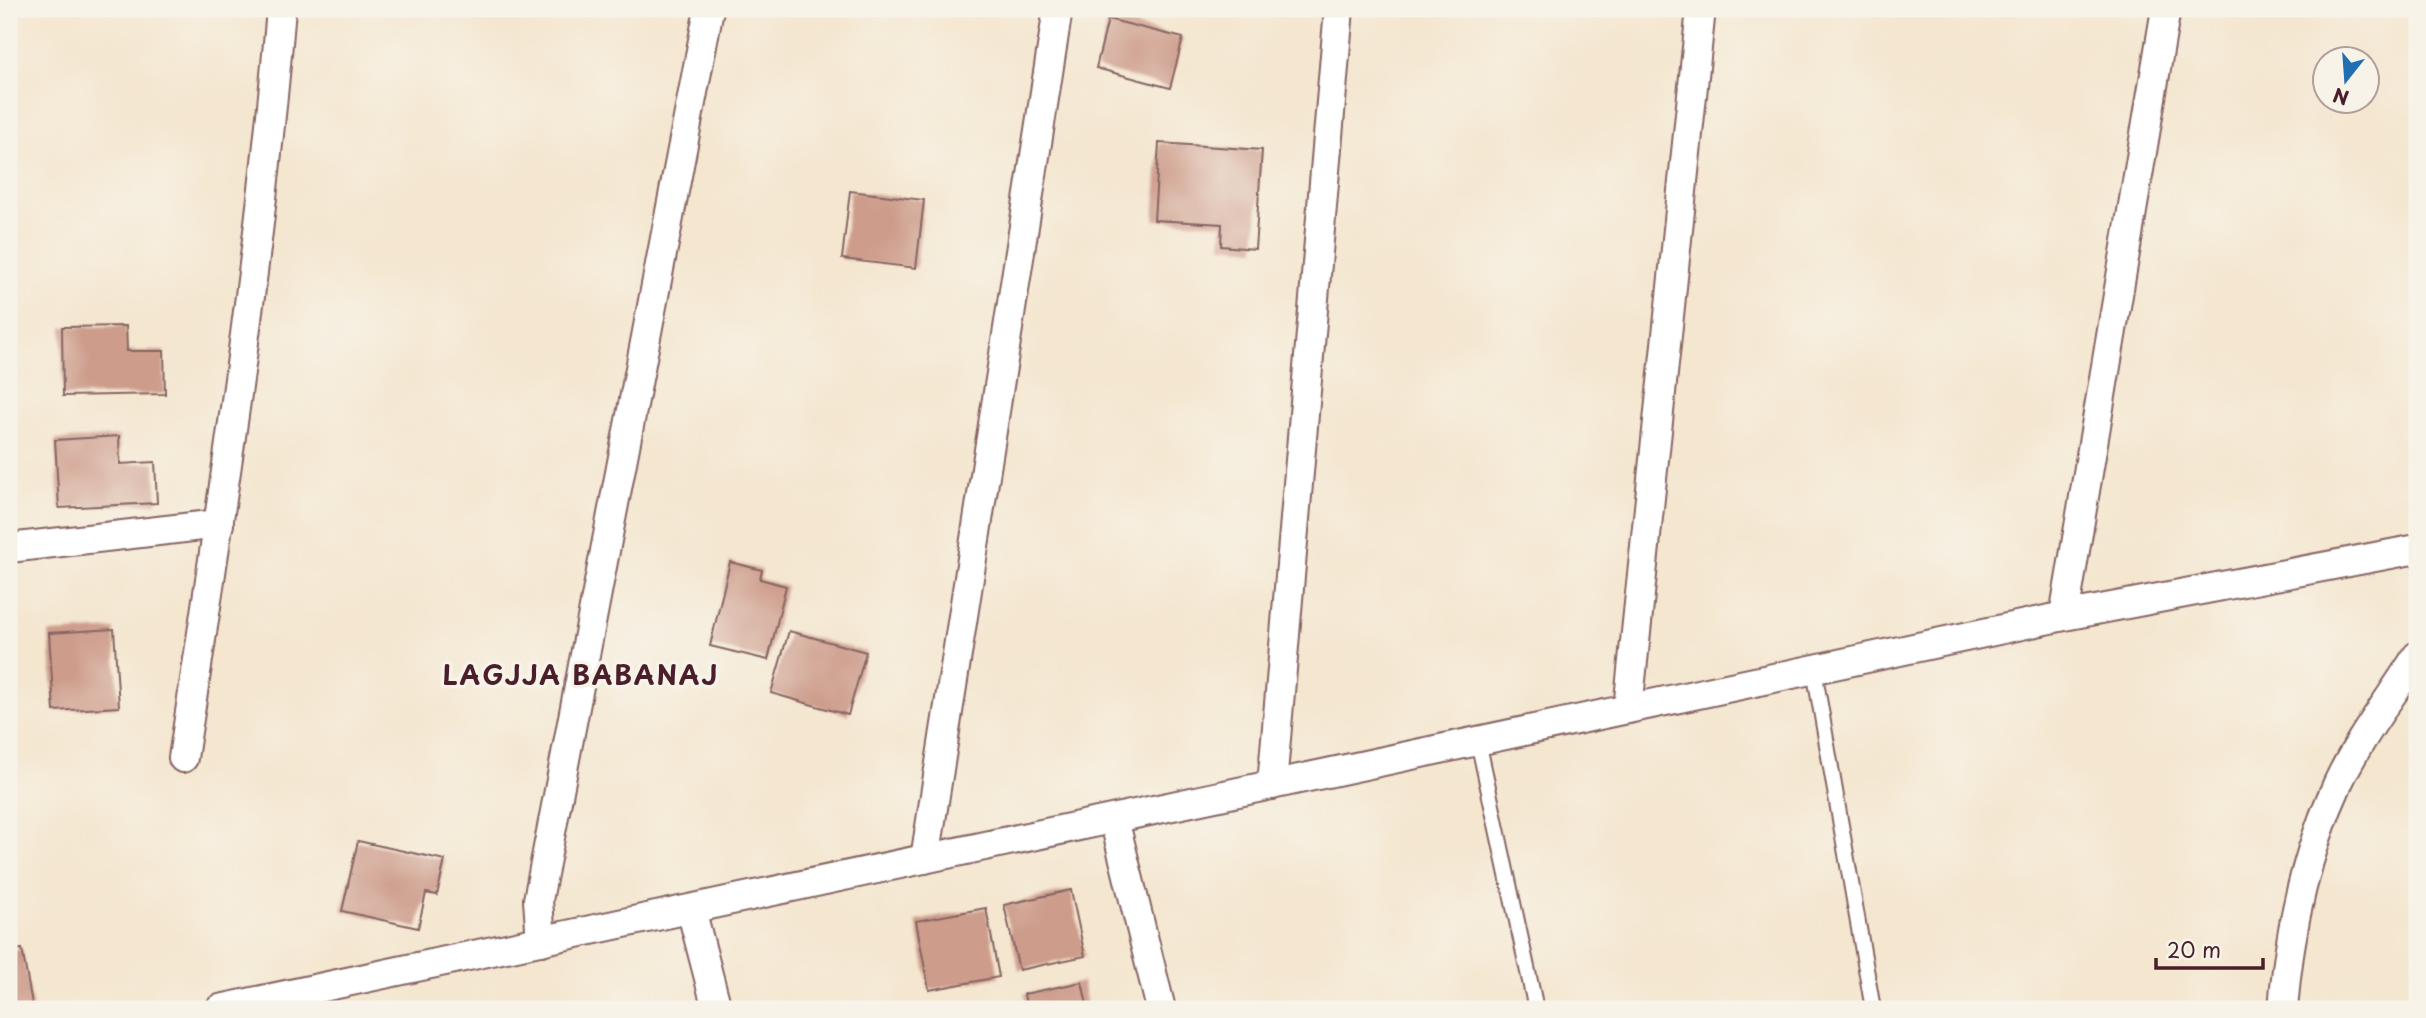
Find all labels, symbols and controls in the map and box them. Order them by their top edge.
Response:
north arrow [2310,46,2380,116]
text: N [2329,82,2352,113]
district label: LAGJJA BABANAJ [443,655,719,694]
scale bar [2156,927,2263,971]
text: 20 m [2167,933,2221,965]

